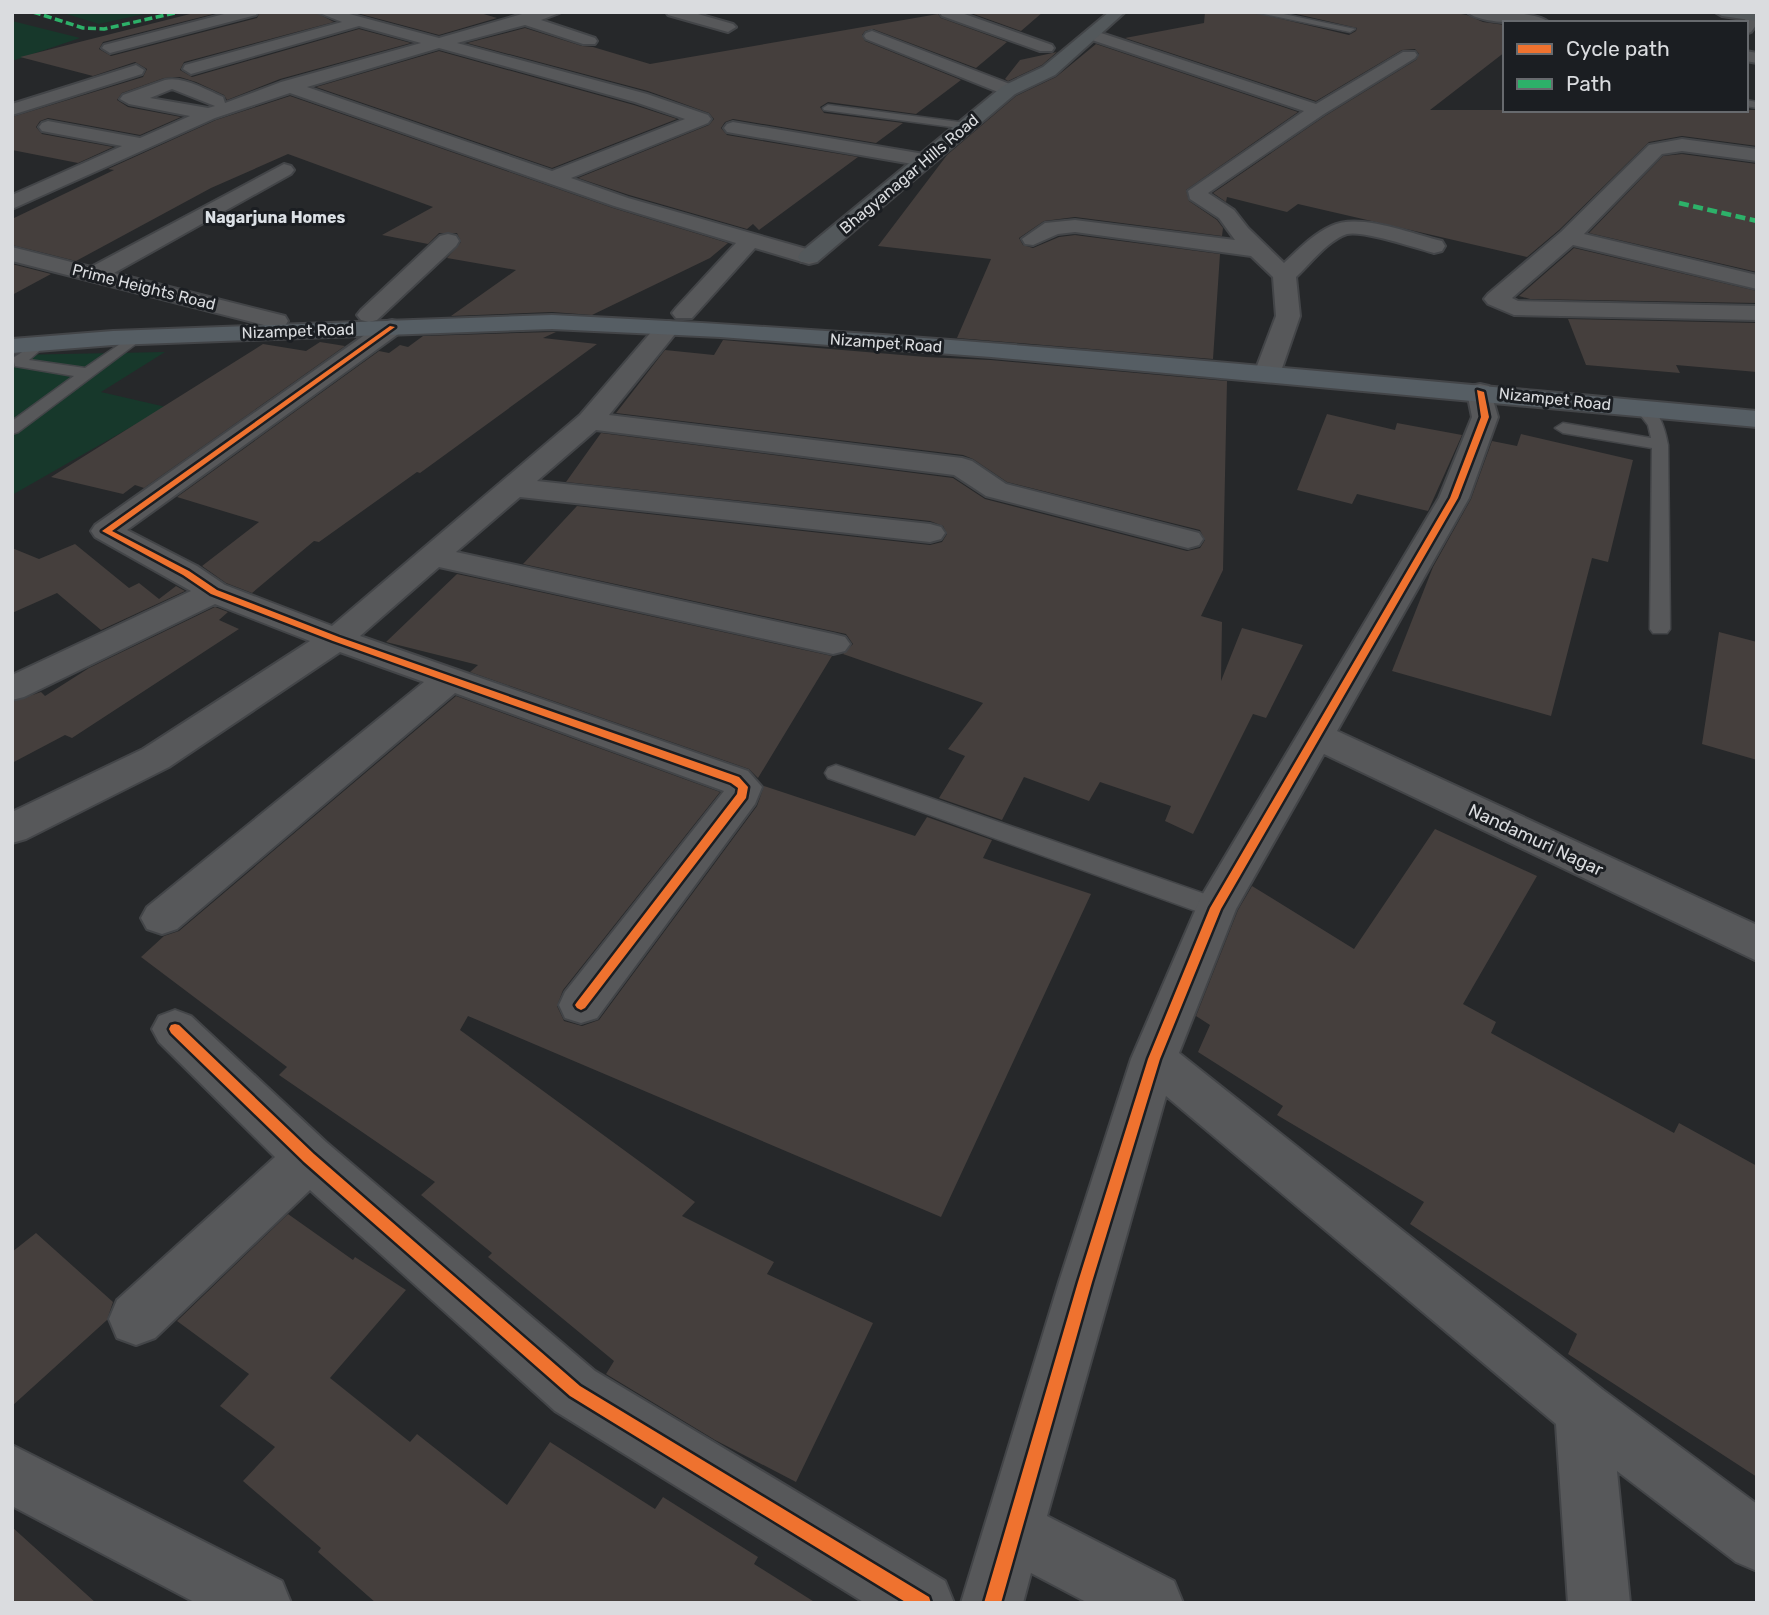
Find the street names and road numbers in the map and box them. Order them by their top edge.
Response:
street label: Bhagyanagar Hills Road [836,110,982,238]
street label: Prime Heights Road [70,260,218,314]
street label: Nizampet Road [241,320,355,342]
street label: Nizampet Road [829,330,943,356]
street label: Nizampet Road [1498,384,1612,414]
street label: Nandamuri Nagar [1465,799,1607,881]

